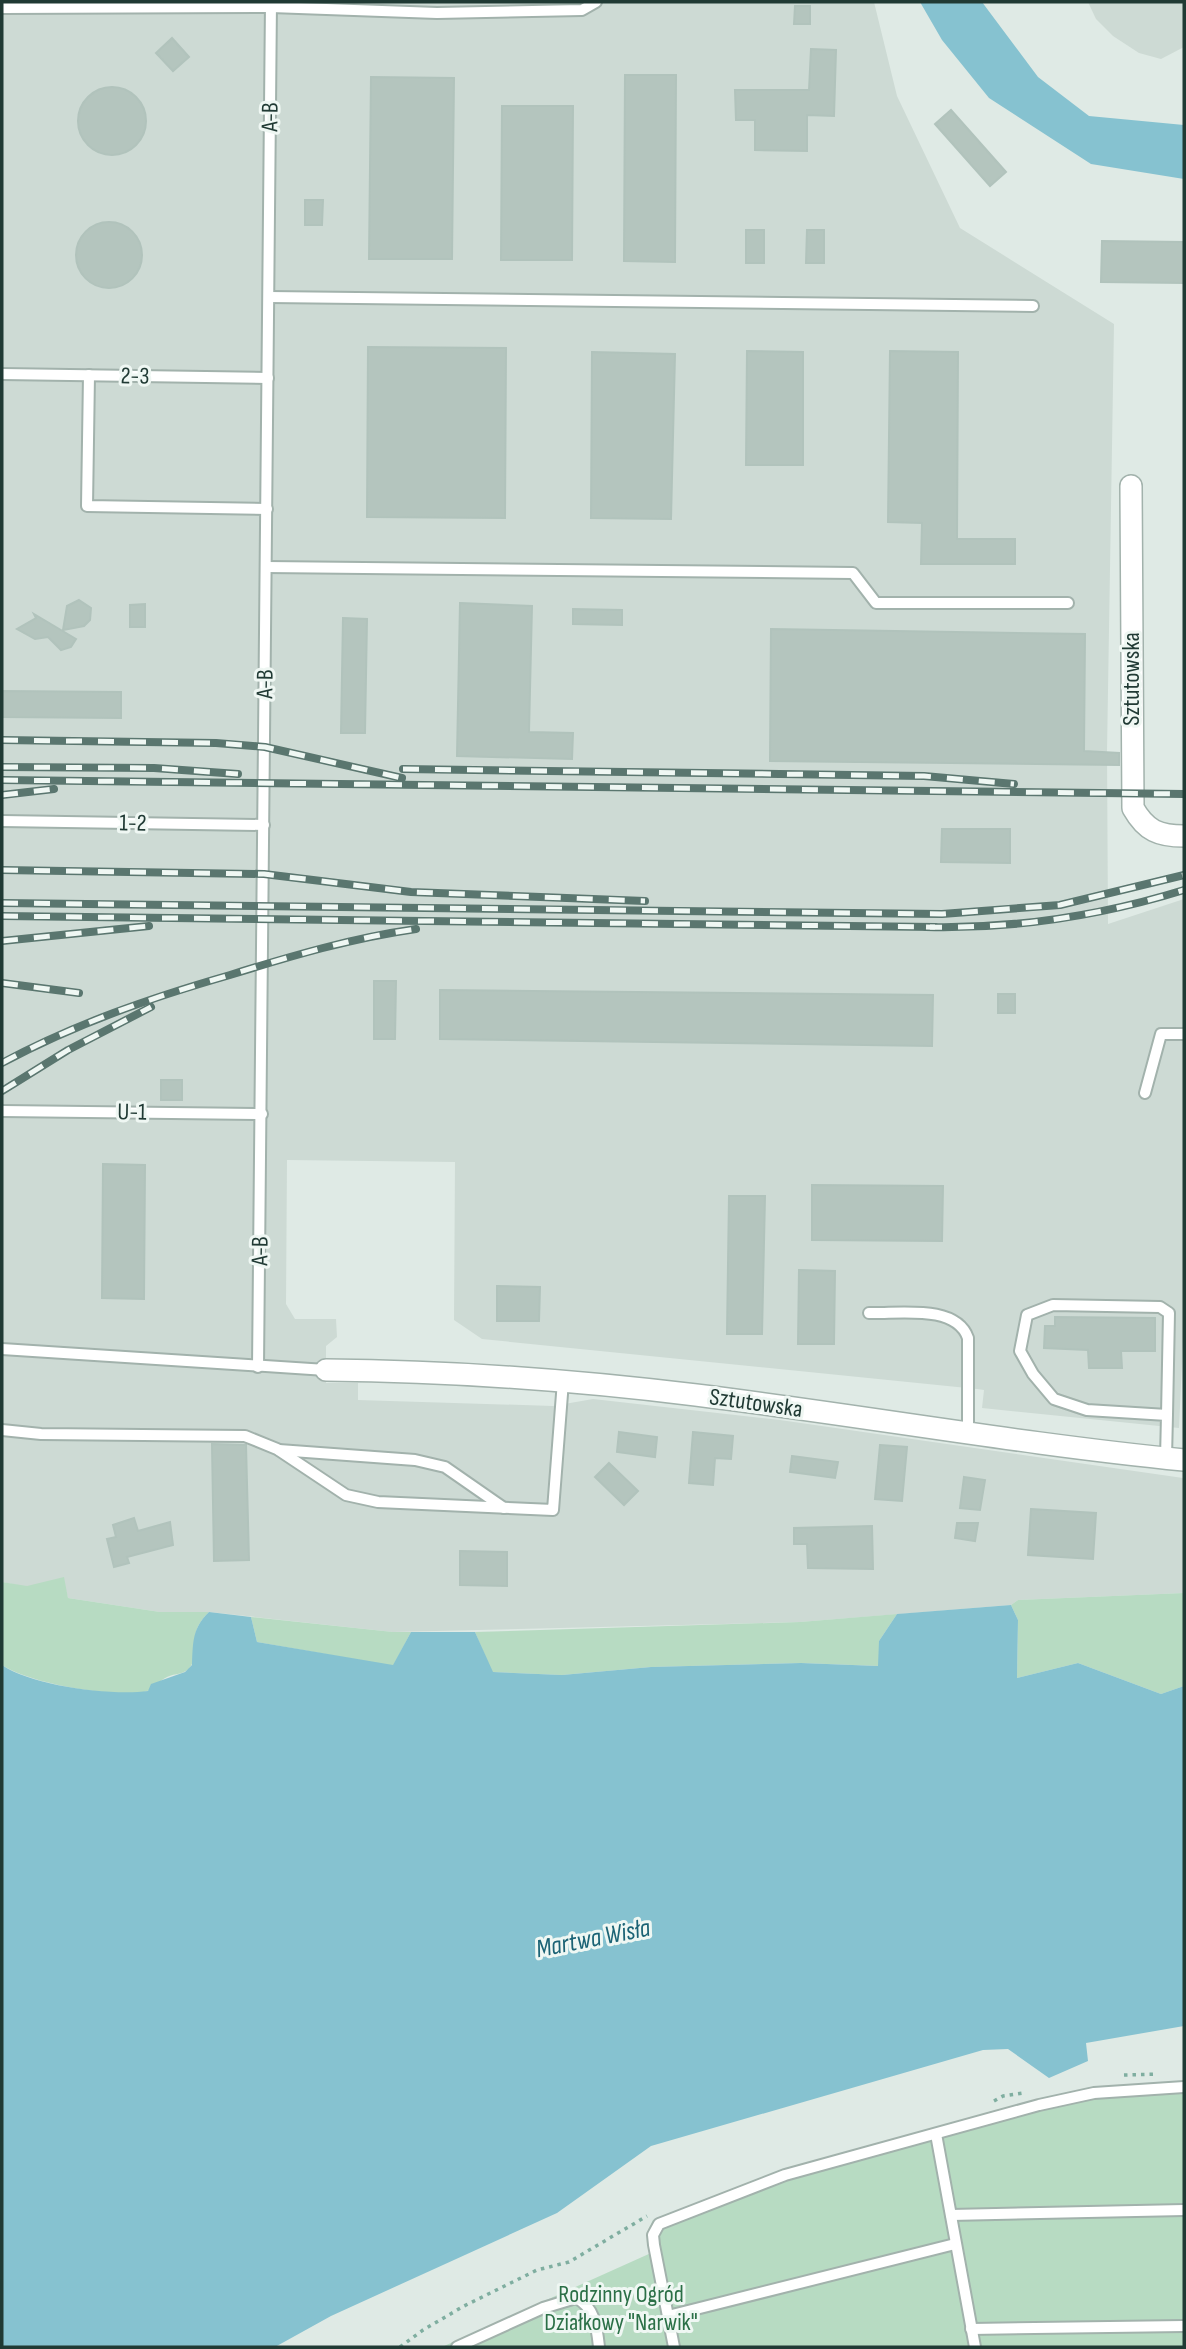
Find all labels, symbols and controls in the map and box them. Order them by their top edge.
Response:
street label: A-B [255,102,285,133]
street label: 2-3 [120,361,150,391]
street label: Sztutowska [1117,632,1146,726]
street label: A-B [250,669,280,700]
street label: 1-2 [119,808,147,838]
street label: U-1 [117,1097,147,1127]
street label: A-B [245,1236,275,1267]
street label: Sztutowska [708,1382,804,1424]
water label: Martwa Wisła [533,1913,653,1965]
park label: Rodzinny Ogród Działkowy "Narwik" [544,2280,698,2337]

